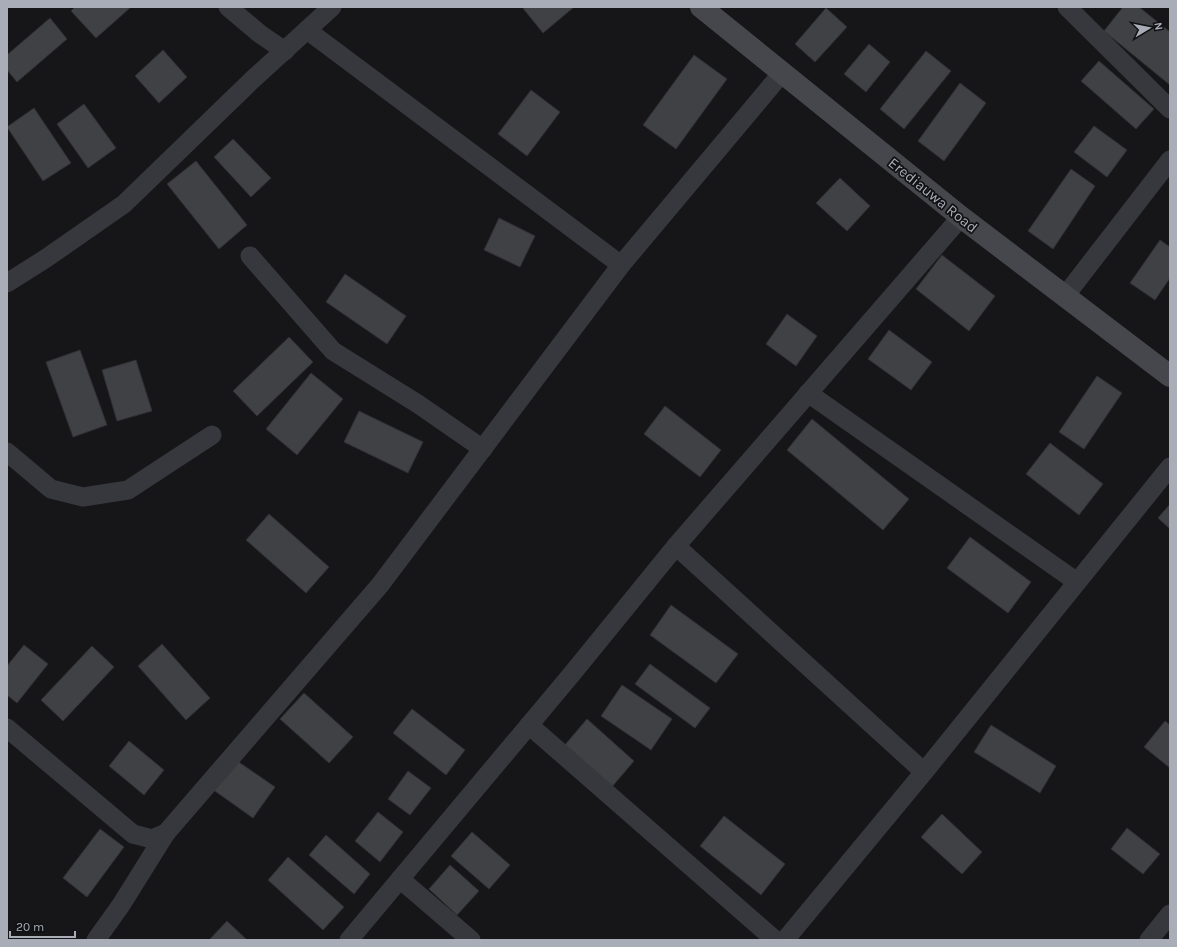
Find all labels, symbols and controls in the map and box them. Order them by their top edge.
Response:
north arrow [1129,8,1169,48]
text: N [1151,21,1165,31]
street label: Erediauwa Road [885,154,981,236]
scale bar [10,913,75,939]
text: 20 m [16,920,44,934]

